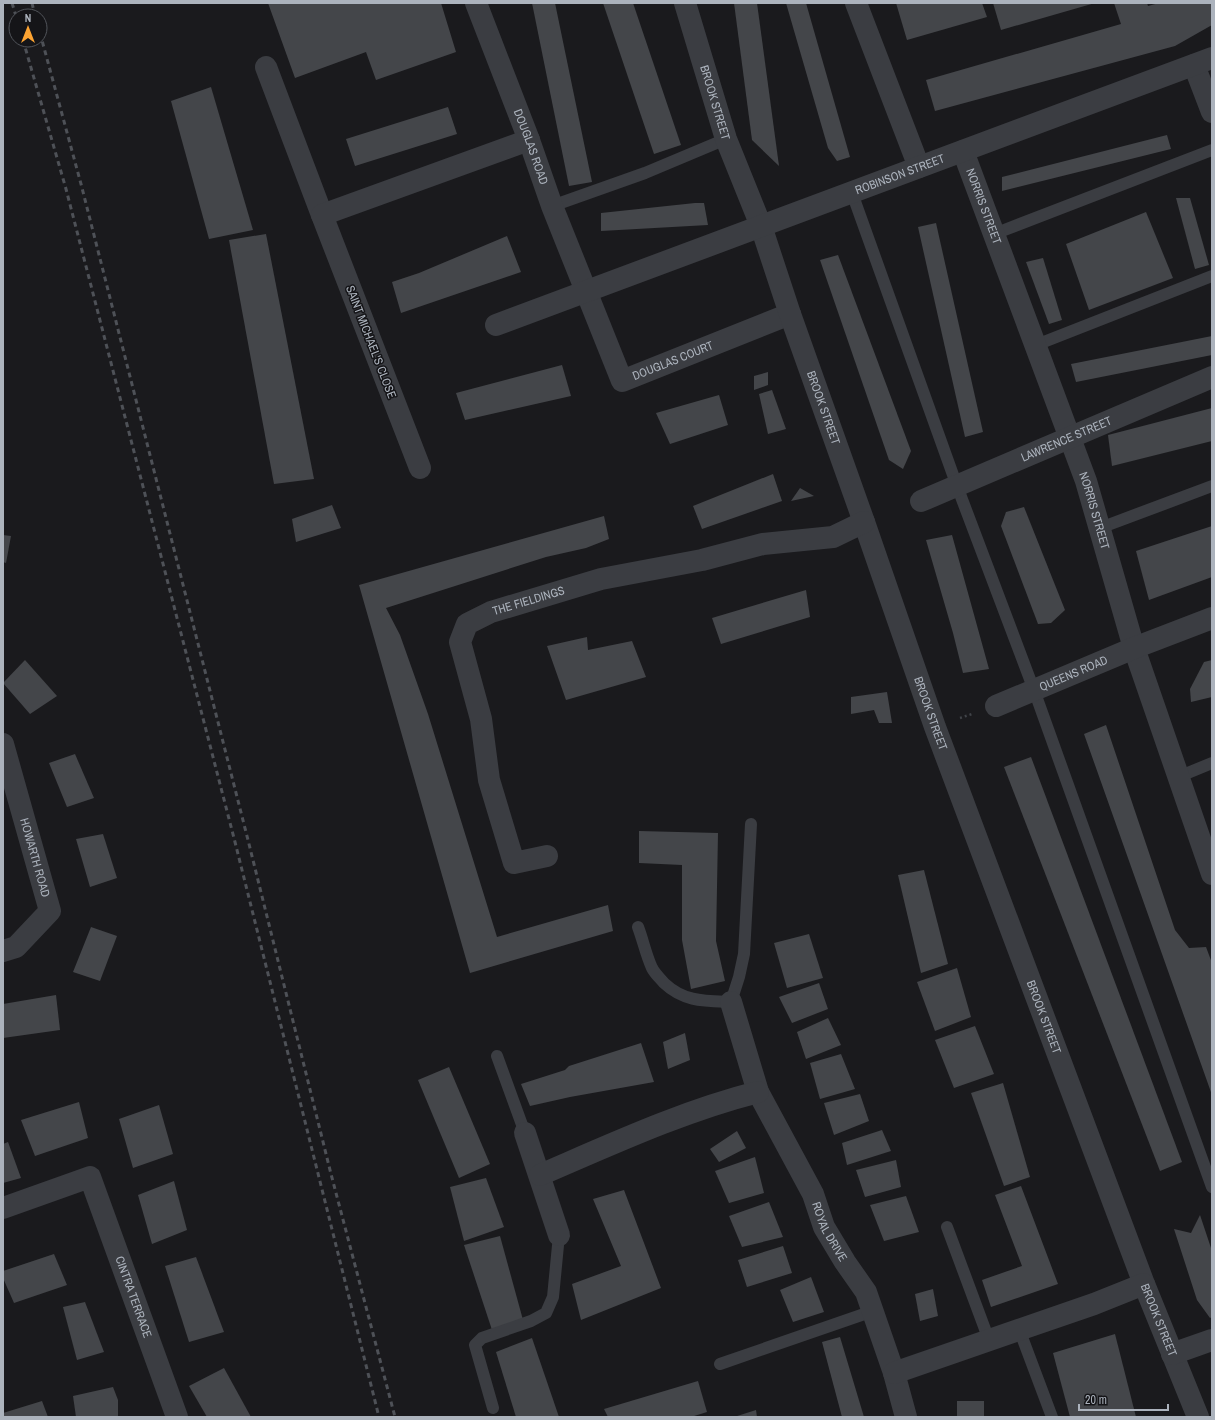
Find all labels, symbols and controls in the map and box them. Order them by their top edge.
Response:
north arrow [8,8,48,48]
text: N [25,11,31,25]
street label: BROOK STREET [696,63,734,142]
street label: DOUGLAS ROAD [510,107,552,187]
street label: ROBINSON STREET [853,150,947,198]
street label: NORRIS STREET [962,166,1005,247]
street label: SAINT MICHAEL'S CLOSE [342,283,400,401]
street label: DOUGLAS COURT [630,337,716,384]
street label: BROOK STREET [803,369,844,447]
street label: LAWRENCE STREET [1019,413,1114,465]
street label: NORRIS STREET [1075,470,1113,551]
street label: THE FIELDINGS [490,582,567,619]
street label: QUEENS ROAD [1037,652,1110,695]
street label: BROOK STREET [910,674,951,753]
street label: HOWARTH ROAD [16,816,54,899]
street label: BROOK STREET [1023,978,1065,1056]
street label: ROYAL DRIVE [808,1200,851,1265]
street label: CINTRA TERRACE [111,1254,156,1340]
street label: BROOK STREET [1137,1281,1181,1359]
scale bar [1079,1386,1168,1412]
text: 20 m [1085,1392,1107,1408]

